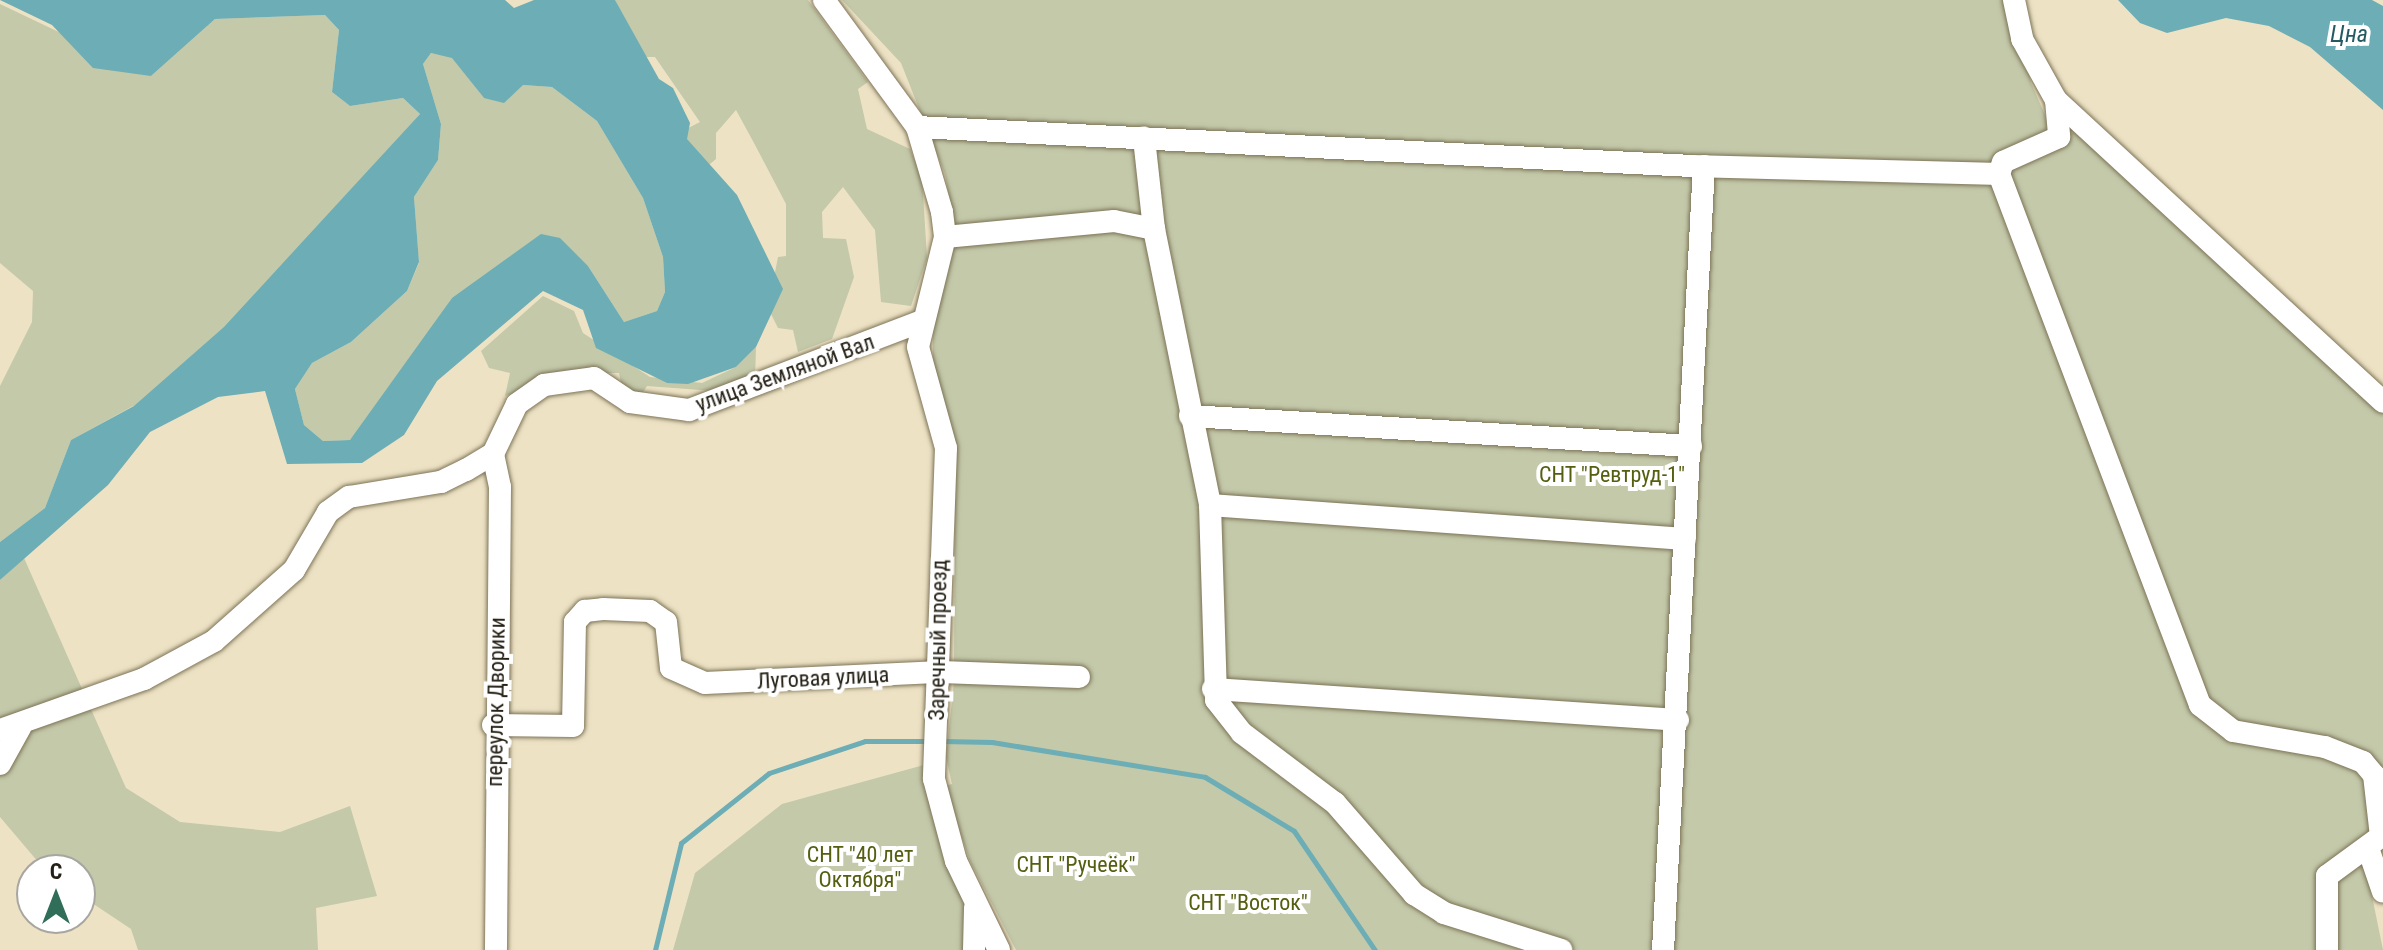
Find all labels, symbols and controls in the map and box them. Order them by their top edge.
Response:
water label: Цна [2330,21,2368,49]
street label: улица Земляной Вал [692,328,878,418]
park label: СНТ "Ревтруд-1" [1539,462,1685,488]
street label: Заречный проезд [923,559,953,721]
street label: переулок Дворики [481,617,511,787]
street label: Луговая улица [756,661,890,695]
park label: СНТ "40 лет Октября" [807,841,913,892]
park label: СНТ "Ручеёк" [1016,852,1136,878]
north arrow [16,854,96,934]
text: С [50,859,62,884]
park label: СНТ "Восток" [1188,890,1308,916]

